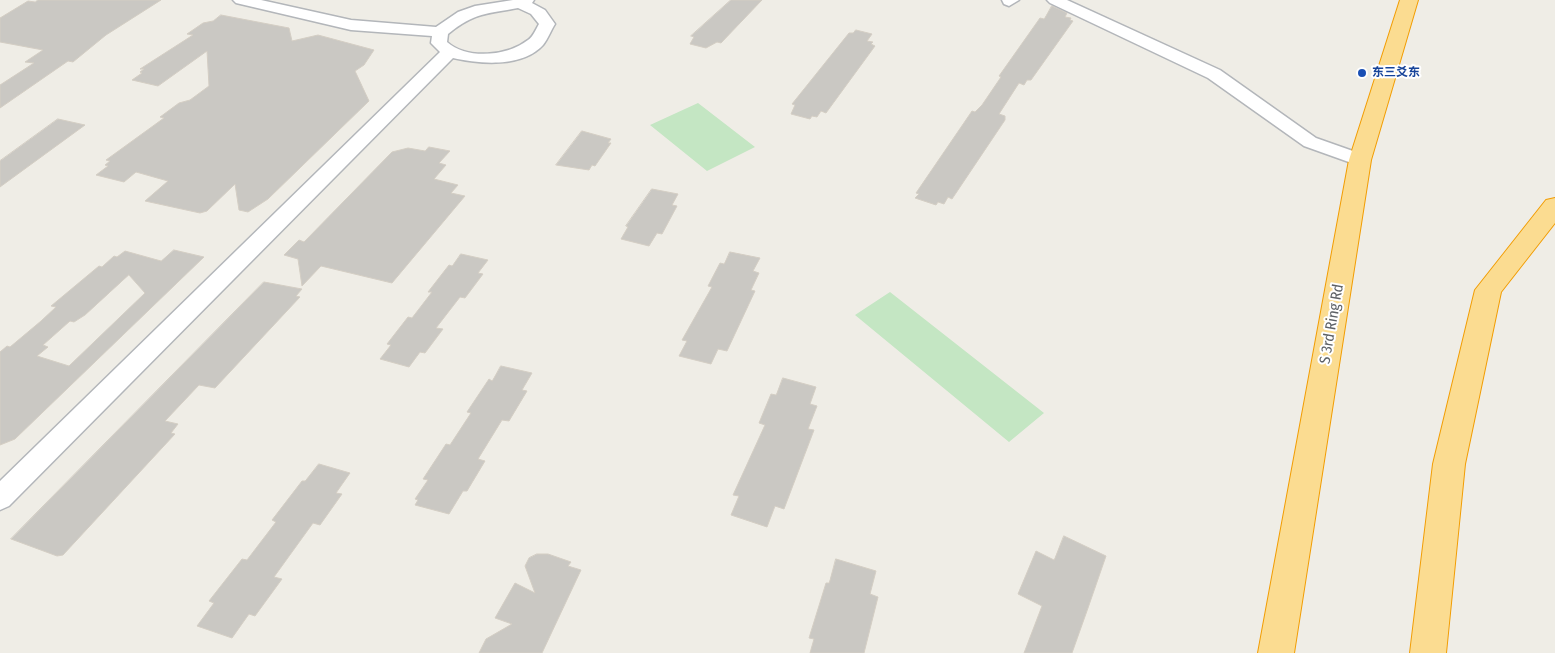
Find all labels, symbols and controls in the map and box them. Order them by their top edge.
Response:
place label: 东三爻东 [1372,66,1420,80]
marker: 东三爻东 [1356,67,1368,79]
street label: S 3rd Ring Rd [1316,283,1348,365]

